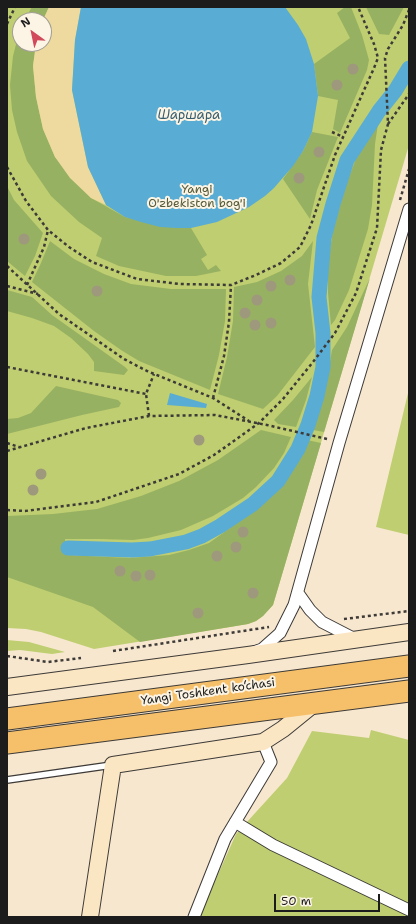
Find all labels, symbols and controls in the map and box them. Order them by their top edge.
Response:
north arrow [12,12,52,52]
text: N [18,14,33,31]
water label: Шаршара [158,108,220,124]
park label: Yangi O'zbekiston bog'i [148,183,246,211]
street label: Yangi Toshkent ko‘chasi [140,675,276,709]
scale bar [276,886,382,912]
text: 50 m [281,893,311,909]

